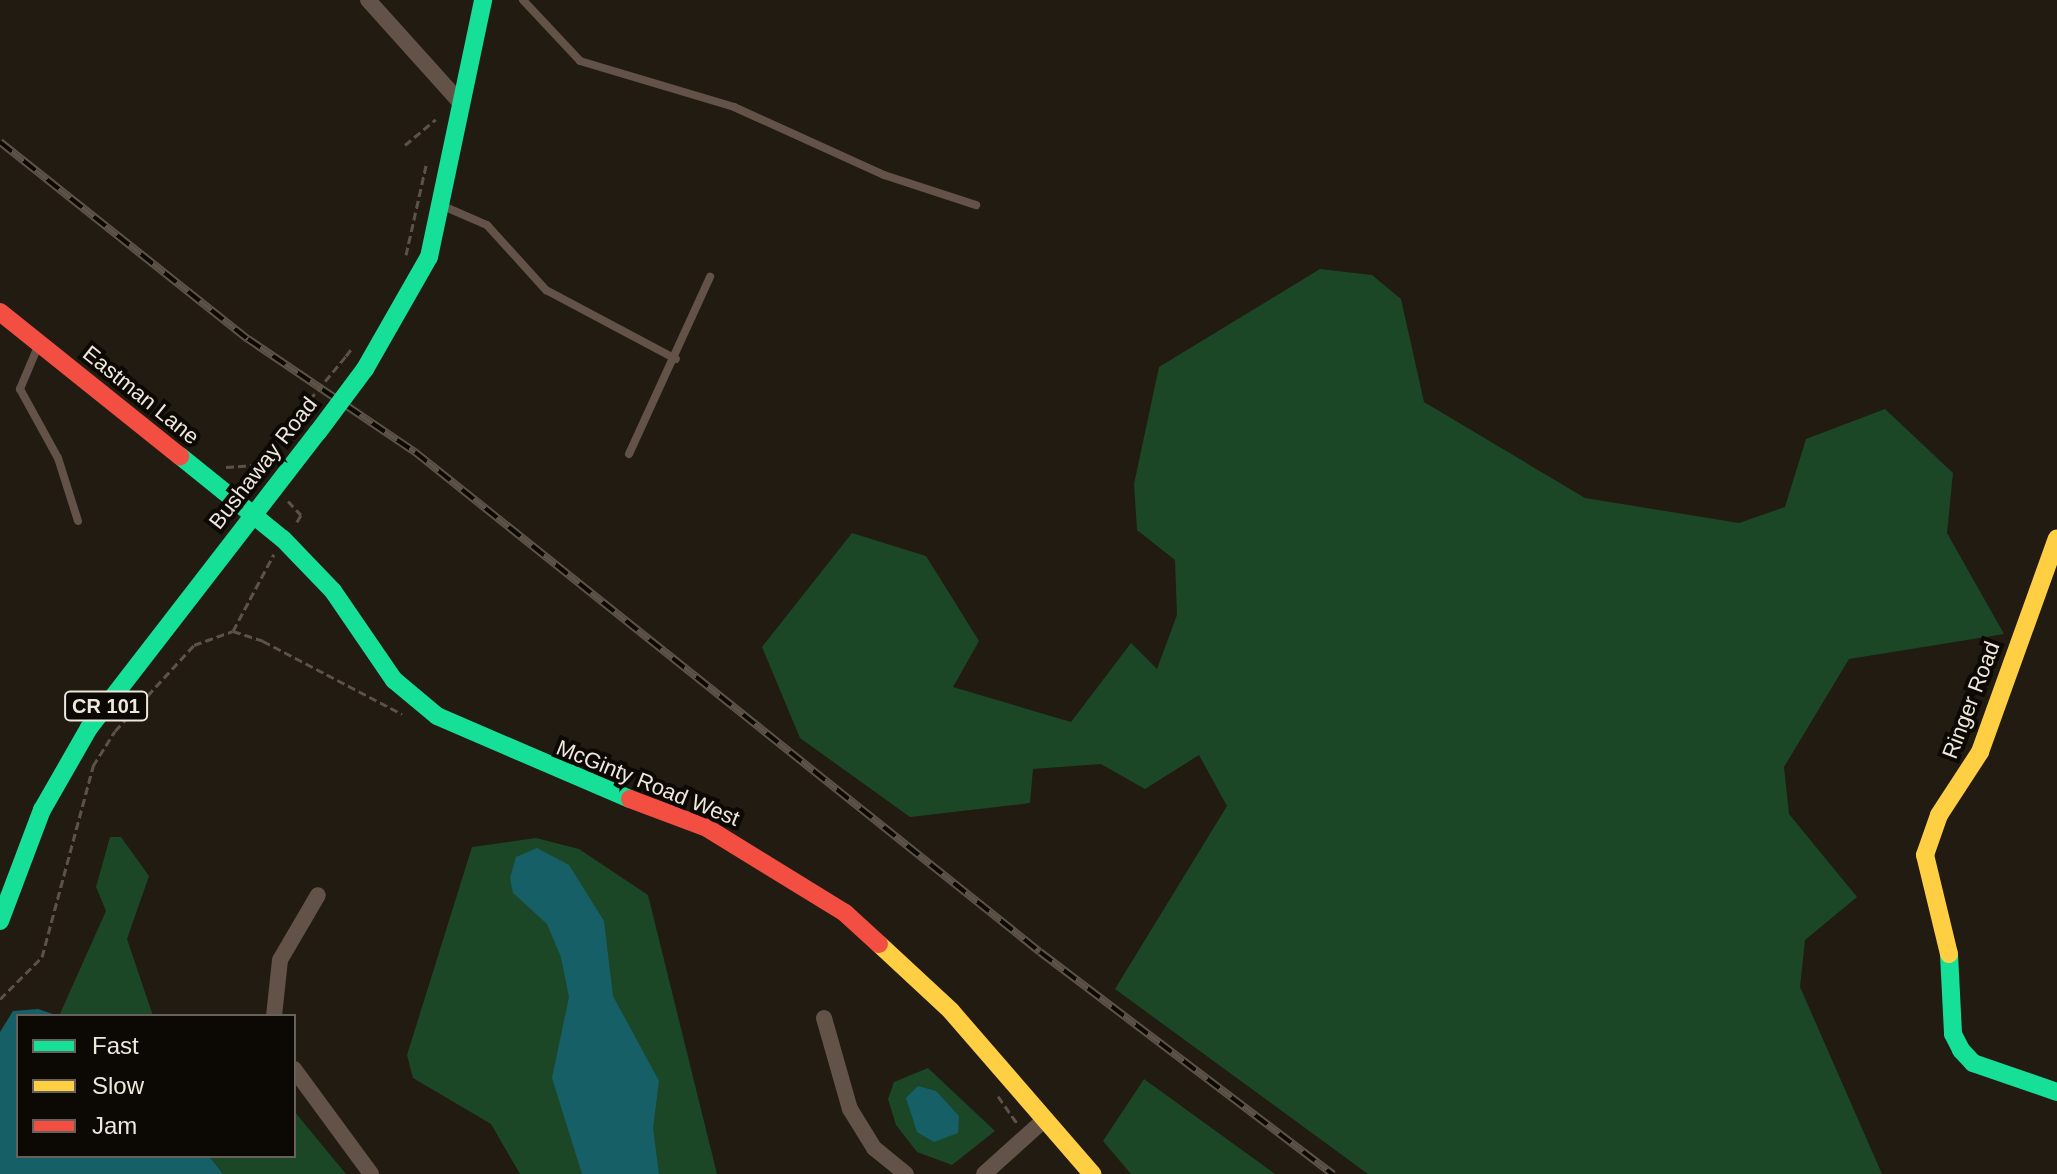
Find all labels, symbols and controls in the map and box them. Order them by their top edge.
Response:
street label: Eastman Lane [78,340,204,450]
street label: Bushaway Road [203,392,323,534]
street label: Ringer Road [1937,638,2005,762]
road number: CR 101 [64,690,148,722]
street label: McGinty Road West [553,734,743,832]
legend [16,1014,296,1158]
text: Fast [92,1032,139,1059]
text: Slow [92,1072,144,1099]
text: Jam [92,1112,137,1139]

